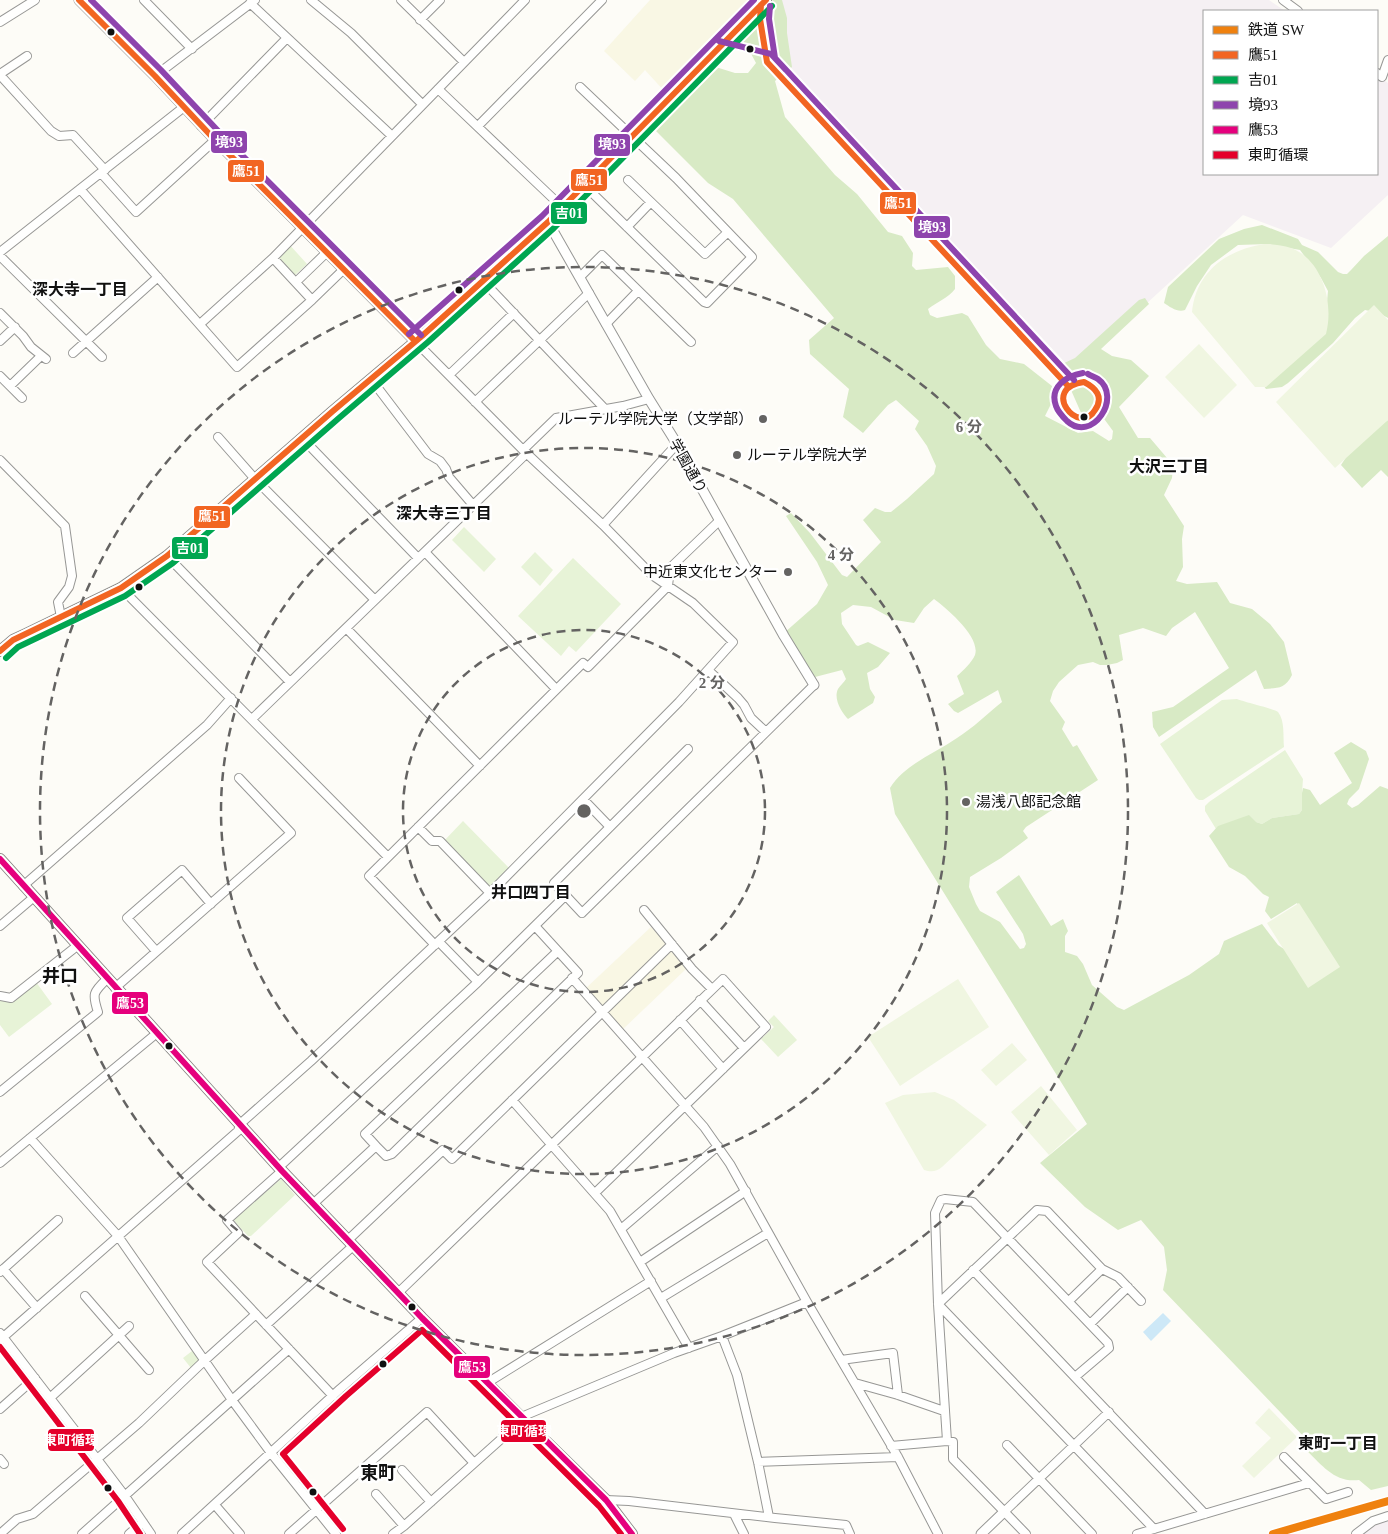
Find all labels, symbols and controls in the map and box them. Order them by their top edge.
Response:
legend [1203,10,1378,175]
text: 鉄道 SW [1248,22,1305,38]
unlabelled marker [106,27,116,37]
unlabelled marker [745,44,755,54]
text: 鷹51 [1248,47,1278,63]
text: 吉01 [1248,72,1278,88]
text: 境93 [1248,97,1278,113]
text: 鷹53 [1248,122,1278,138]
line badge: 境93 [210,130,248,154]
line badge: 境93 [593,133,631,157]
text: 境93 [215,135,243,150]
text: 境93 [598,137,626,152]
text: 東町循環 [1248,147,1308,163]
line badge: 鷹51 [227,159,265,183]
text: 鷹51 [232,164,260,179]
line badge: 鷹51 [570,168,608,192]
text: 鷹51 [575,173,603,188]
line badge: 鷹51 [879,191,917,215]
text: 鷹51 [884,196,912,211]
line badge: 吉01 [550,201,588,225]
text: 吉01 [555,206,583,221]
line badge: 境93 [913,215,951,239]
text: 境93 [918,220,946,235]
district label: 深大寺一丁目 [32,281,128,298]
unlabelled marker [454,285,464,295]
place label: ルーテル学院大学（文学部） [558,411,753,427]
unlabelled marker [1079,412,1089,422]
marker: ルーテル学院大学（文学部） [757,413,769,425]
text: 6 分 [956,419,982,435]
street label: 学園通り [666,436,710,496]
place label: ルーテル学院大学 [747,447,867,463]
marker: ルーテル学院大学 [731,449,743,461]
district label: 大沢三丁目 [1129,458,1209,475]
line badge: 鷹51 [193,505,231,529]
district label: 深大寺三丁目 [396,505,492,522]
text: 鷹51 [198,509,226,524]
line badge: 吉01 [171,536,209,560]
text: 吉01 [176,541,204,556]
text: 4 分 [828,547,854,563]
place label: 中近東文化センター [643,564,778,580]
marker: 中近東文化センター [782,566,794,578]
unlabelled marker [134,582,144,592]
text: 2 分 [699,675,725,691]
place label: 湯浅八郎記念館 [976,793,1081,810]
marker: 湯浅八郎記念館 [960,796,972,808]
centre of rings [575,802,593,820]
district label: 井口四丁目 [491,883,571,901]
district label: 井口 [42,966,78,986]
line badge: 鷹53 [111,991,149,1015]
text: 鷹53 [116,996,144,1011]
unlabelled marker [164,1041,174,1051]
unlabelled marker [407,1302,417,1312]
line badge: 鷹53 [453,1355,491,1379]
unlabelled marker [378,1359,388,1369]
text: 鷹53 [458,1360,486,1375]
line badge: 東町循環 [500,1419,547,1443]
text: 東町循環 [496,1424,552,1439]
line badge: 東町循環 [47,1428,95,1452]
text: 東町循環 [43,1433,99,1448]
district label: 東町一丁目 [1298,1435,1378,1452]
district label: 東町 [360,1463,396,1483]
unlabelled marker [103,1483,113,1493]
unlabelled marker [308,1487,318,1497]

